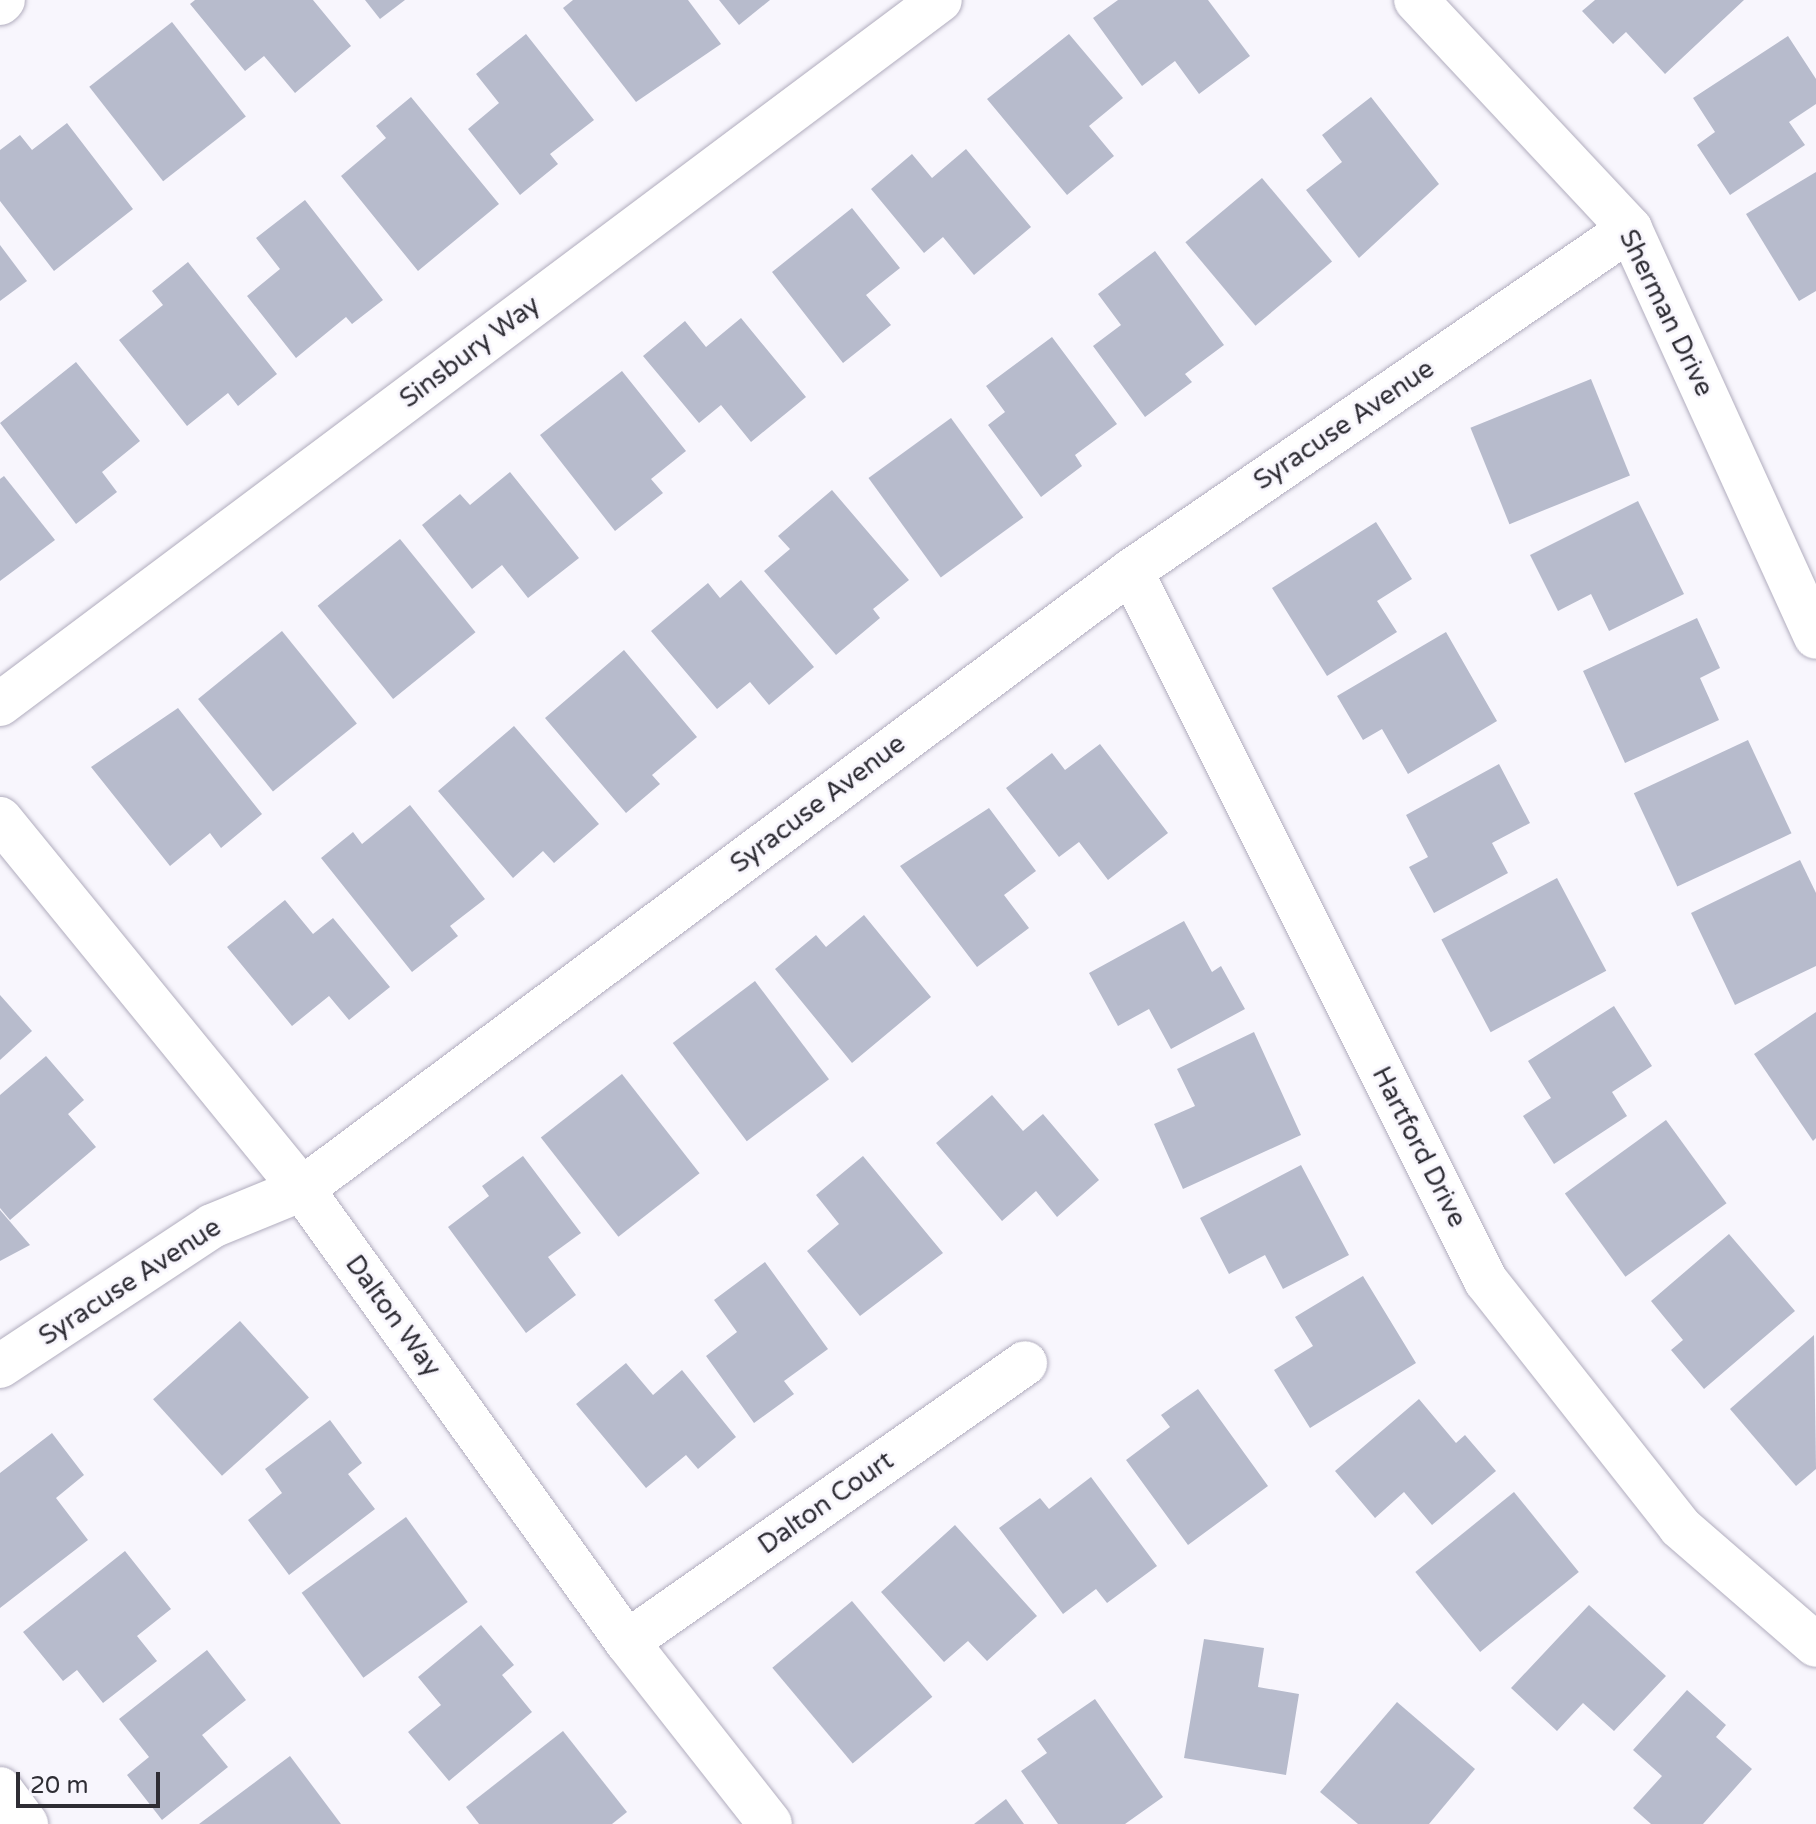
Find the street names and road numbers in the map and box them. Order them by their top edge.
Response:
street label: Sherman Drive [1612,225,1720,401]
street label: Sinsbury Way [394,289,546,415]
street label: Syracuse Avenue [1248,353,1440,497]
street label: Syracuse Avenue [725,728,911,880]
street label: Hartford Drive [1365,1062,1473,1232]
street label: Syracuse Avenue [33,1212,227,1352]
street label: Dalton Way [339,1249,447,1383]
street label: Dalton Court [752,1445,900,1561]

